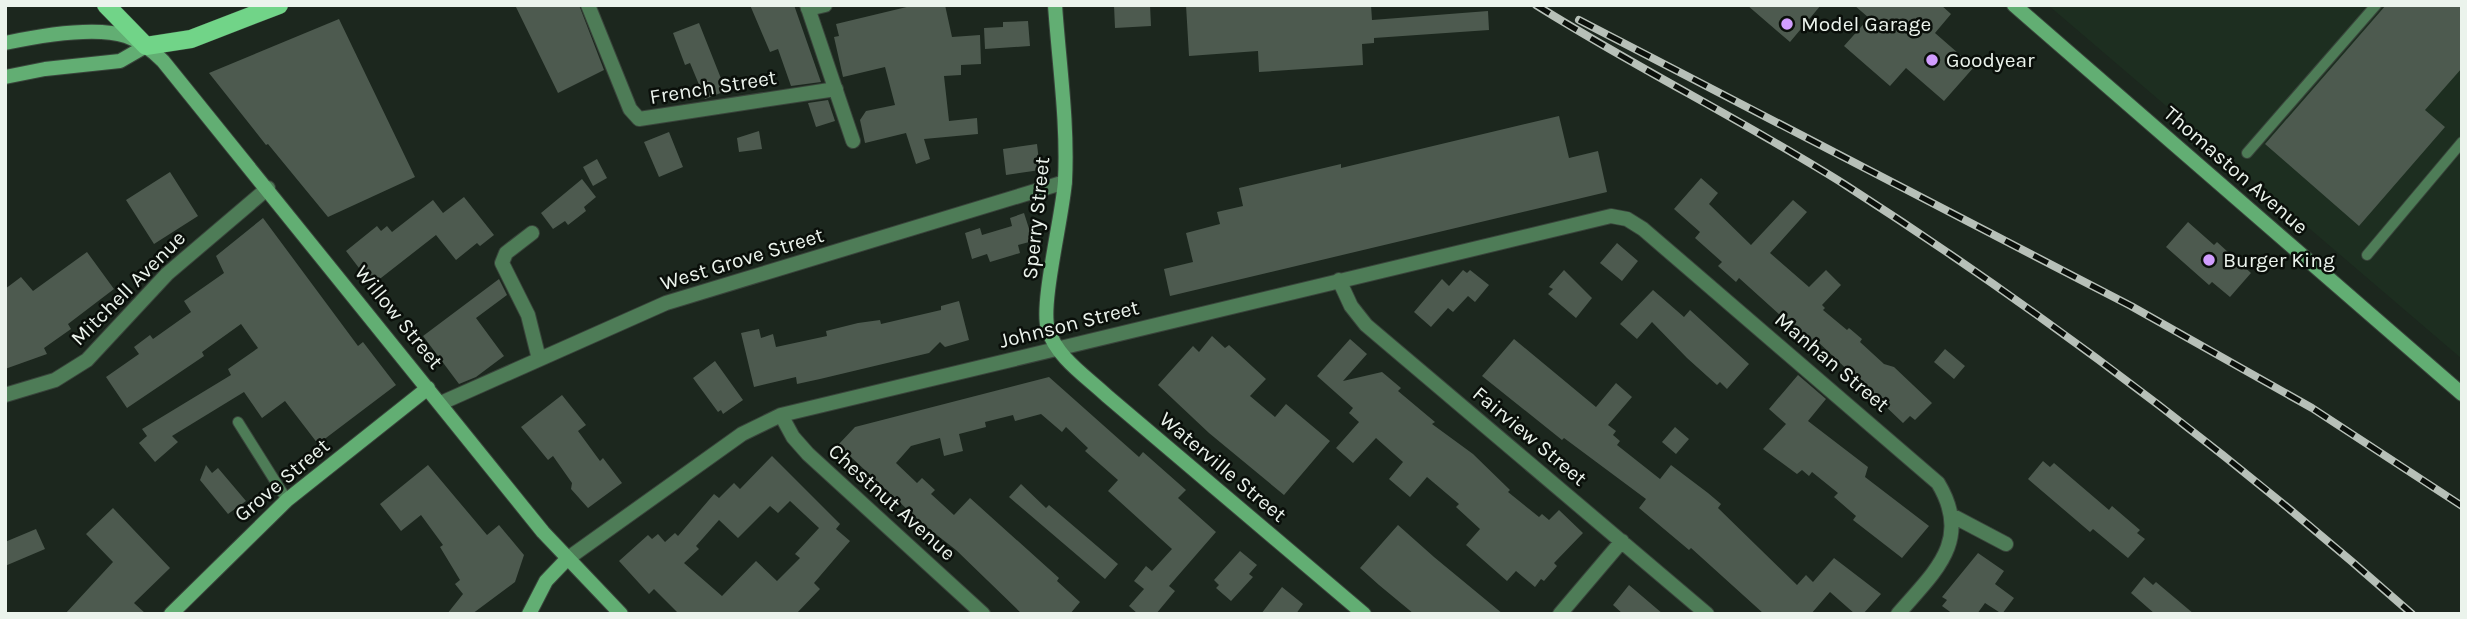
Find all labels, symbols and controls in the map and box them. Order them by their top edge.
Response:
place label: Model Garage [1801,12,1931,36]
marker: Model Garage [1779,16,1795,32]
place label: Goodyear [1946,48,2035,72]
marker: Goodyear [1924,52,1940,68]
street label: French Street [648,65,778,109]
street label: Thomaston Avenue [2159,101,2313,239]
street label: Sperry Street [1018,155,1054,281]
street label: West Grove Street [658,223,827,295]
street label: Mitchell Avenue [66,226,190,350]
place label: Burger King [2223,248,2335,272]
marker: Burger King [2201,252,2217,268]
street label: Willow Street [350,260,448,374]
street label: Johnson Street [997,295,1141,353]
street label: Manhan Street [1770,307,1894,417]
street label: Fairview Street [1468,381,1592,491]
street label: Waterville Street [1155,407,1291,527]
street label: Grove Street [230,433,334,527]
street label: Chestnut Avenue [824,439,960,565]

